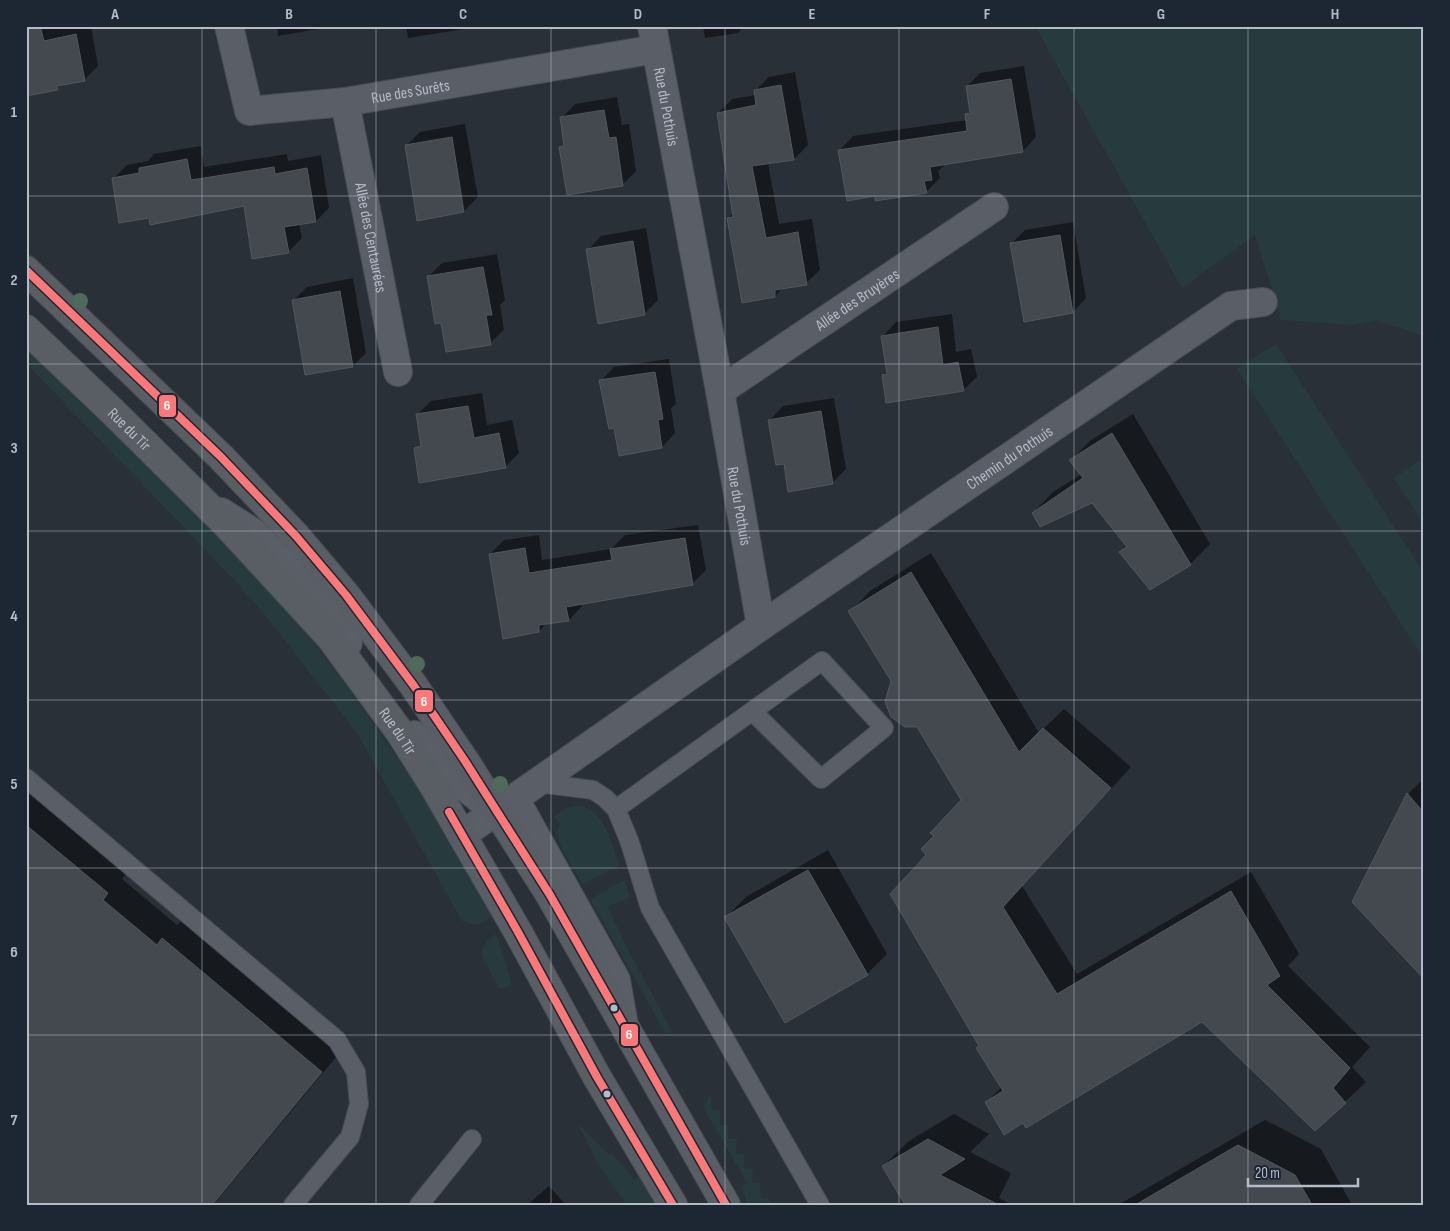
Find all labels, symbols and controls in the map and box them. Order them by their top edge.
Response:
text: A [110,5,119,24]
text: B [285,5,293,24]
text: C [459,5,467,24]
text: D [634,5,642,24]
text: E [809,5,816,24]
text: F [984,5,991,24]
text: G [1157,5,1165,24]
text: H [1331,5,1339,24]
street label: Rue du Pothuis [649,66,682,148]
street label: Rue des Surêts [370,76,452,108]
text: 1 [11,103,18,122]
street label: Allée des Centaurées [350,180,390,295]
street label: Allée des Bruyères [811,265,904,336]
text: 2 [10,271,18,290]
line badge: 6 [158,394,177,418]
text: 6 [164,397,171,414]
street label: Rue du Tir [103,404,155,456]
street label: Chemin du Pothuis [963,422,1057,494]
text: 3 [10,439,18,458]
street label: Rue du Pothuis [722,465,755,547]
text: 4 [10,607,18,626]
line badge: 6 [414,689,434,713]
text: 6 [421,693,428,710]
street label: Rue du Tir [374,704,420,759]
text: 5 [10,775,18,794]
text: 6 [10,943,18,962]
unlabelled marker [609,1003,619,1013]
line badge: 6 [620,1023,639,1047]
text: 6 [626,1026,633,1043]
unlabelled marker [602,1089,612,1099]
text: 7 [11,1111,18,1130]
scale bar [1248,1156,1358,1188]
text: 20 m [1255,1164,1280,1183]

